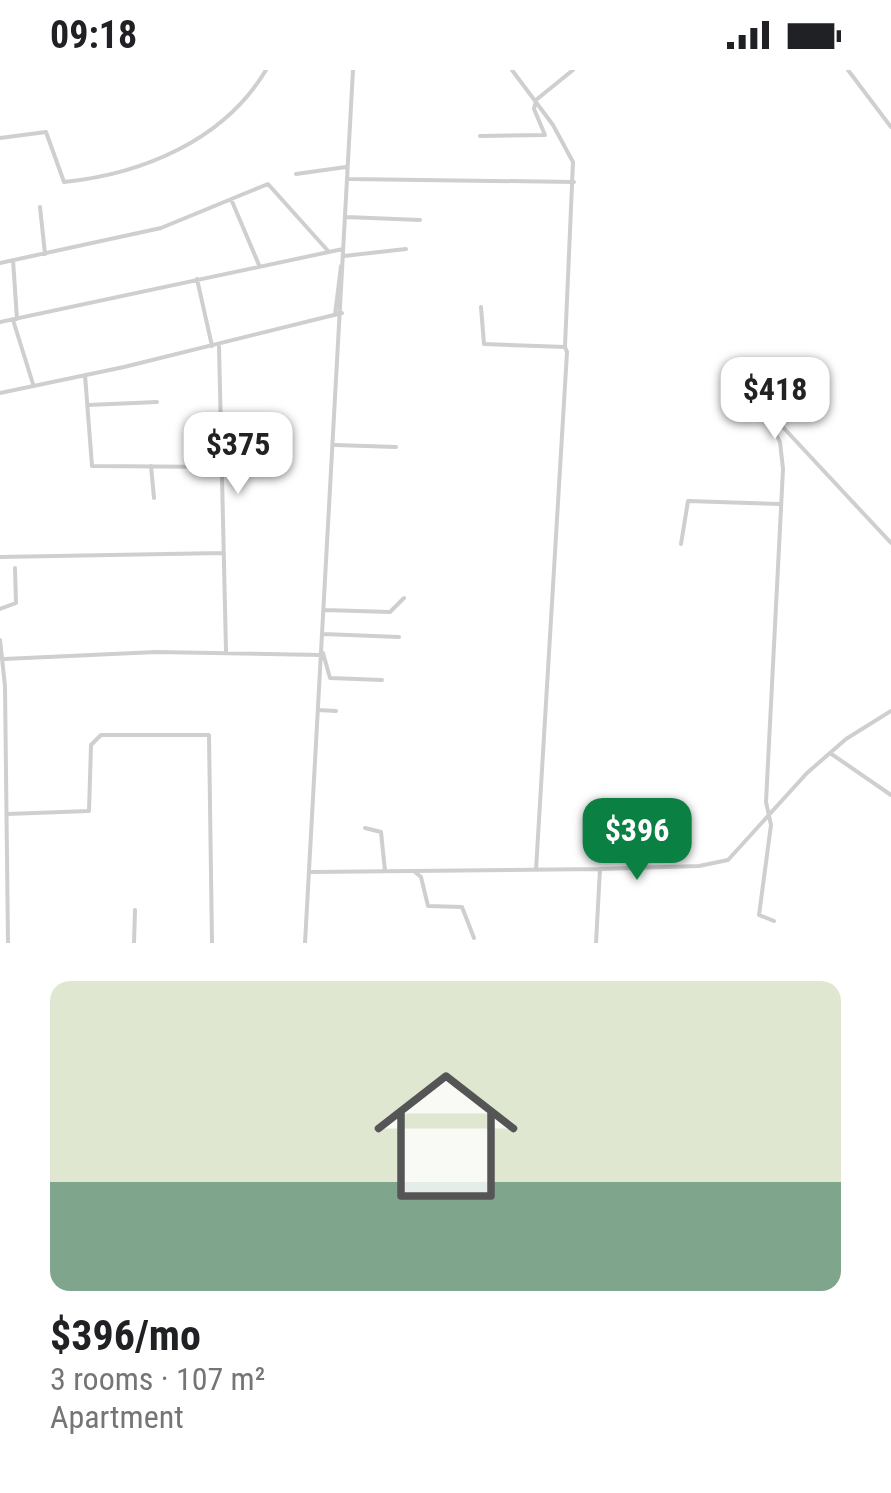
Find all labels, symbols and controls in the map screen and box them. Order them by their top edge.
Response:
text: 09:18 [50,13,137,57]
pin: $418 [716,357,834,442]
text: $418 [743,370,807,408]
pin: $375 [179,412,297,497]
text: $375 [206,425,270,463]
pin: $396 [578,798,696,883]
text: $396 [605,811,669,849]
icon: home [356,1046,536,1226]
text: $396/mo [50,1311,201,1360]
text: 3 rooms · 107 m² [50,1360,265,1398]
text: Apartment [50,1398,184,1436]

